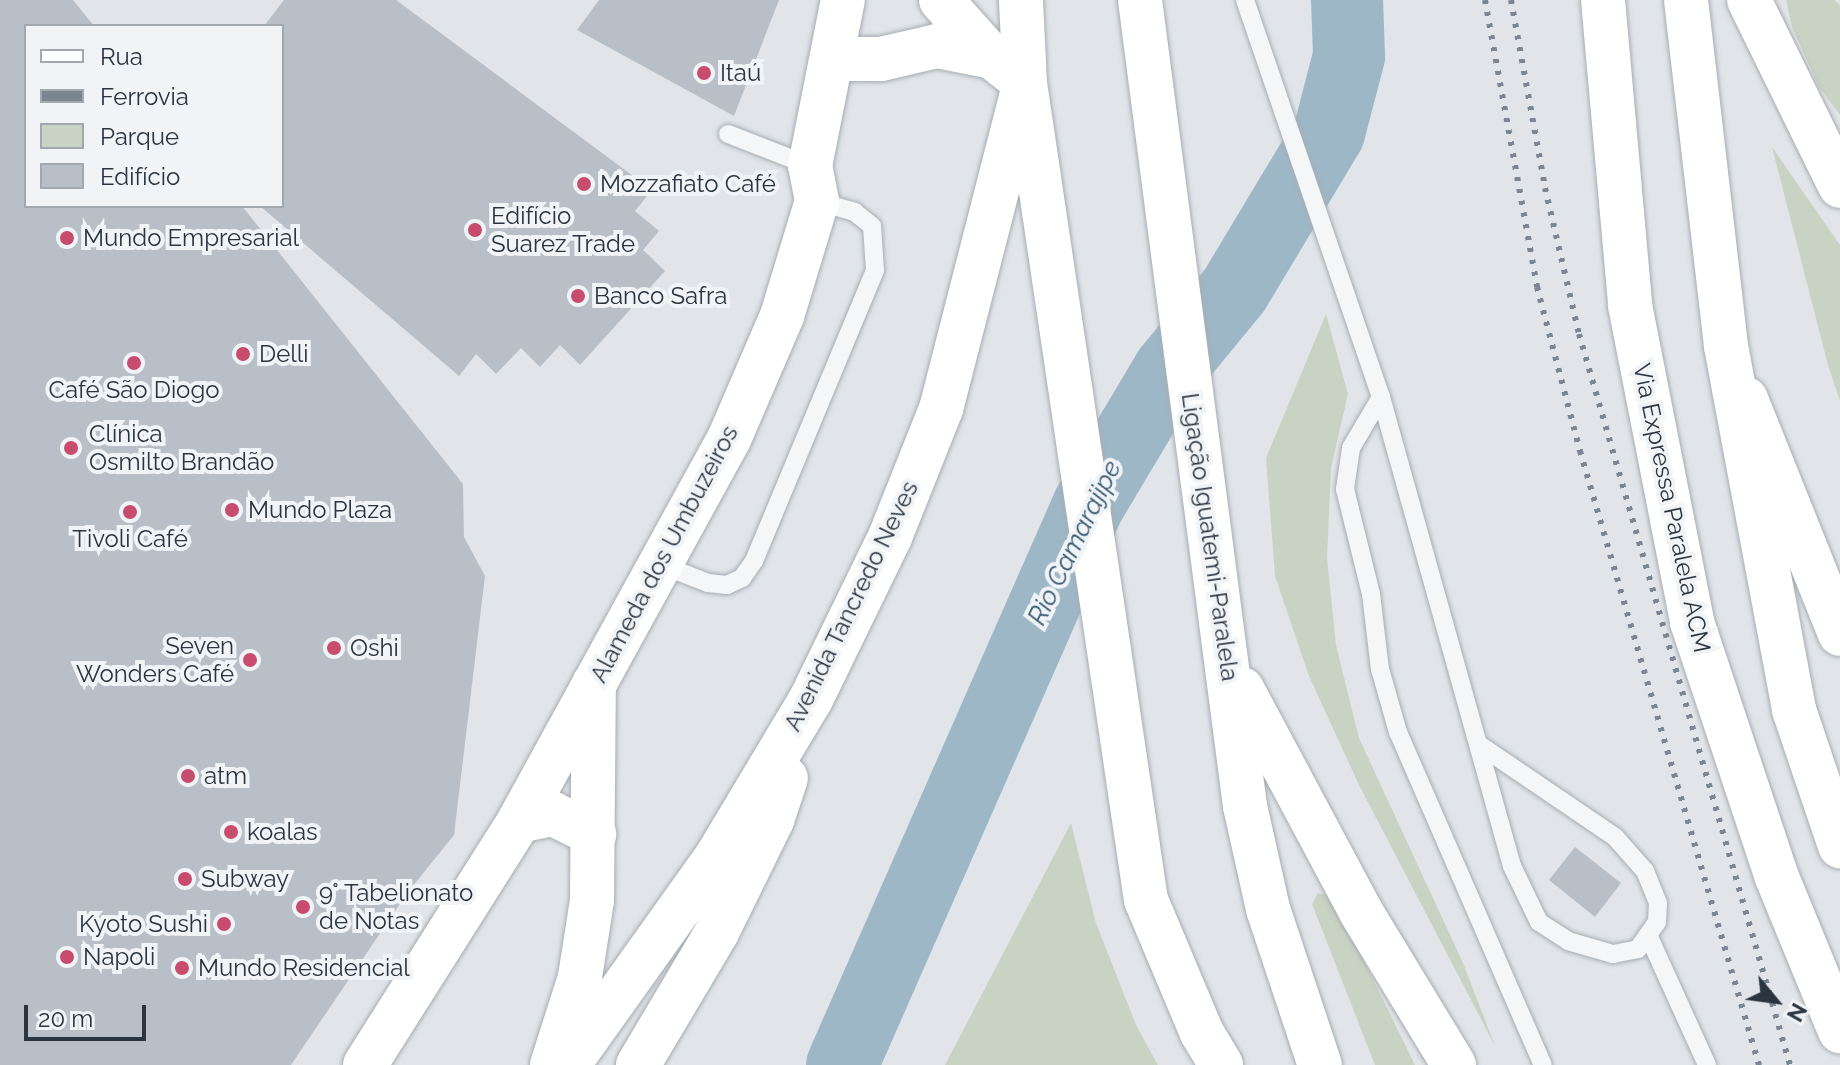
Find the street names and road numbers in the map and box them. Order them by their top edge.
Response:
street label: Via Expressa Paralela ACM [1627,360,1717,656]
street label: Ligação Iguatemi-Paralela [1176,391,1244,683]
street label: Alameda dos Umbuzeiros [584,421,744,687]
street label: Avenida Tancredo Neves [778,476,924,736]

